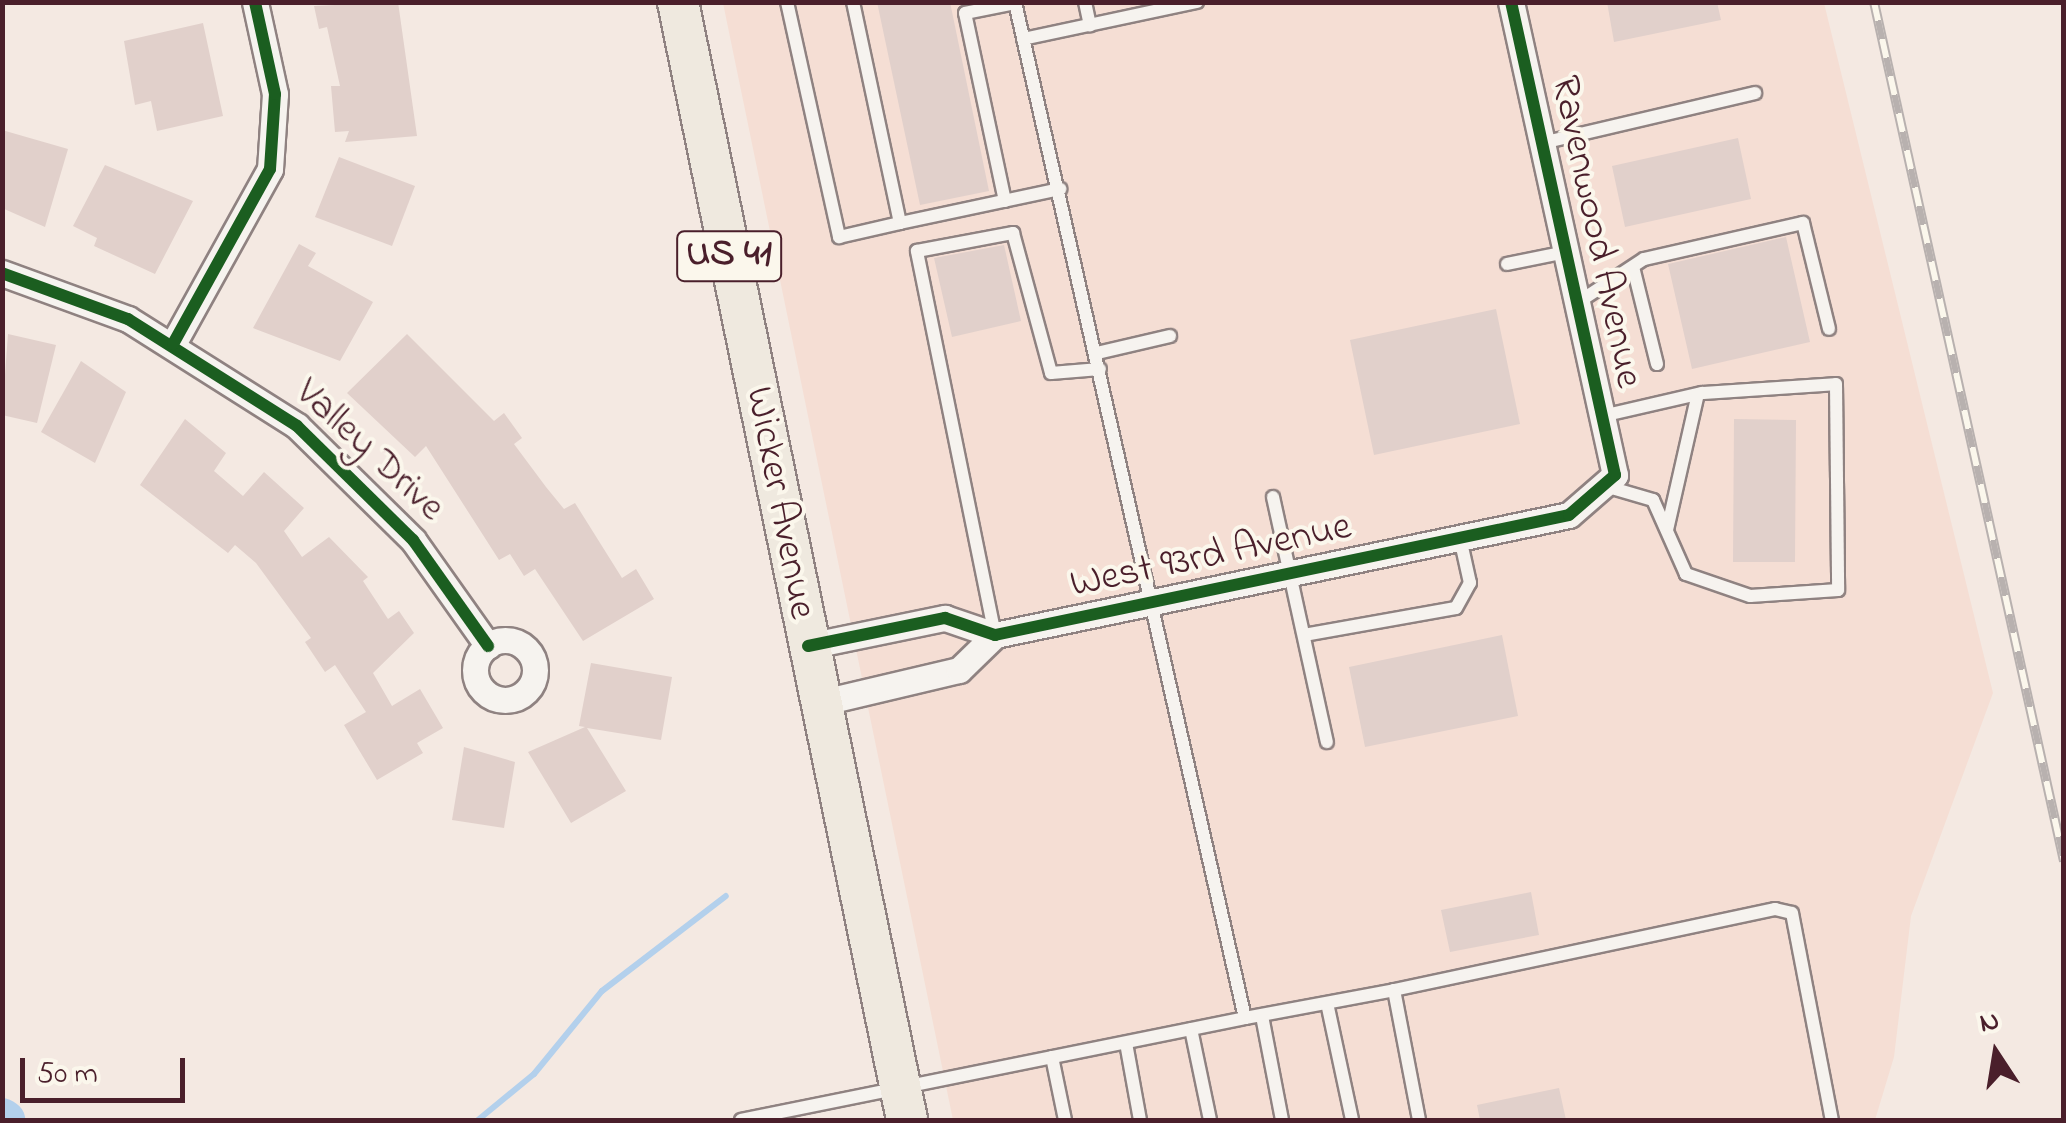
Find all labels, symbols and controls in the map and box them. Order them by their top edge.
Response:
street label: Ravenwood Avenue [1539,72,1651,392]
road number: US 41 [674,223,784,289]
street label: Valley Drive [284,370,454,532]
street label: Wicker Avenue [733,383,825,623]
street label: West 93rd Avenue [1066,504,1356,610]
text: N [1976,1001,2003,1045]
north arrow [1946,1003,2046,1103]
scale bar [25,1038,190,1100]
text: 50 m [37,1053,98,1097]

